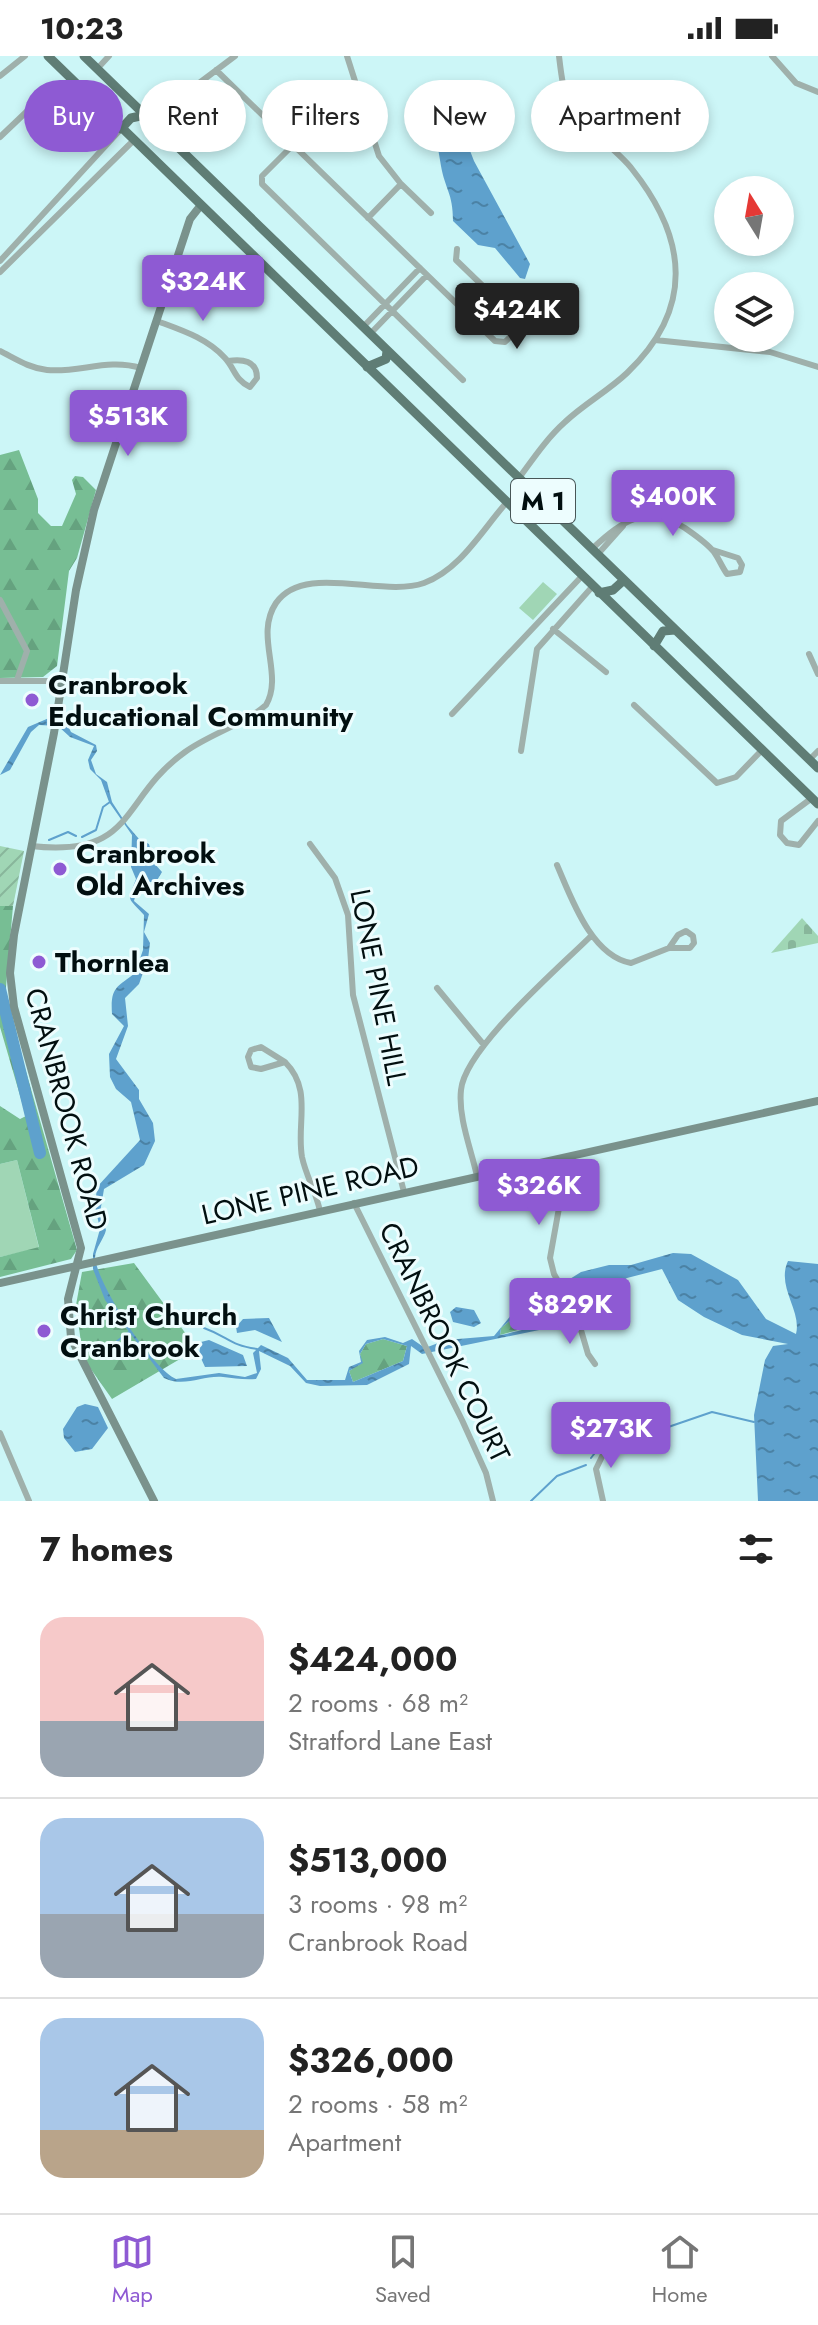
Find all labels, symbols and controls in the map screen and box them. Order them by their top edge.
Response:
text: 10:23 [40,7,123,50]
chip: Buy [24,80,123,152]
chip: Rent [139,80,246,152]
chip: Filters [262,80,388,152]
chip: New [404,80,515,152]
chip: Apartment [531,80,709,152]
north arrow [714,176,794,256]
map controls [714,176,794,352]
pin: $324K [147,255,259,323]
text: $324K [160,262,246,300]
button: layers [714,272,794,352]
pin: $424K [461,283,573,351]
text: $424K [473,290,561,328]
pin: $513K [72,390,184,458]
text: $513K [88,397,168,435]
pin: $400K [617,470,729,538]
text: $400K [630,477,716,515]
road number: M 1 [511,479,575,523]
place label: Cranbrook Educational Community [48,664,353,737]
marker: Cranbrook Educational Community [23,691,41,709]
place label: Cranbrook Old Archives [76,833,245,906]
marker: Cranbrook Old Archives [51,860,69,878]
street label: LONE PINE HILL [339,885,418,1089]
place label: Thornlea [55,942,169,983]
marker: Thornlea [30,953,48,971]
street label: CRANBROOK ROAD [14,983,119,1235]
street label: LONE PINE ROAD [198,1146,423,1235]
pin: $326K [483,1159,595,1227]
text: $326K [497,1166,581,1204]
street label: CRANBROOK COURT [369,1215,520,1469]
pin: $829K [514,1278,626,1346]
text: $829K [527,1285,613,1323]
place label: Christ Church Cranbrook [60,1295,237,1368]
marker: Christ Church Cranbrook [35,1322,53,1340]
pin: $273K [555,1402,667,1470]
text: $273K [569,1409,653,1447]
text: 7 homes [40,1525,173,1574]
icon: filters [734,1527,778,1571]
text: $424,000 [288,1635,457,1684]
icon: home [104,1649,200,1745]
text: 2 rooms · 68 m² [288,1684,468,1722]
text: Stratford Lane East [288,1722,492,1760]
text: $513,000 [288,1836,448,1885]
icon: home [104,1850,200,1946]
text: 3 rooms · 98 m² [288,1885,467,1923]
text: Cranbrook Road [288,1923,468,1961]
text: $326,000 [288,2036,454,2085]
icon: home [104,2050,200,2146]
text: 2 rooms · 58 m² [288,2085,468,2123]
text: Apartment [288,2123,401,2161]
tab: Map [110,2230,154,2310]
tab: Saved [375,2230,431,2310]
tab: Home [651,2230,708,2310]

